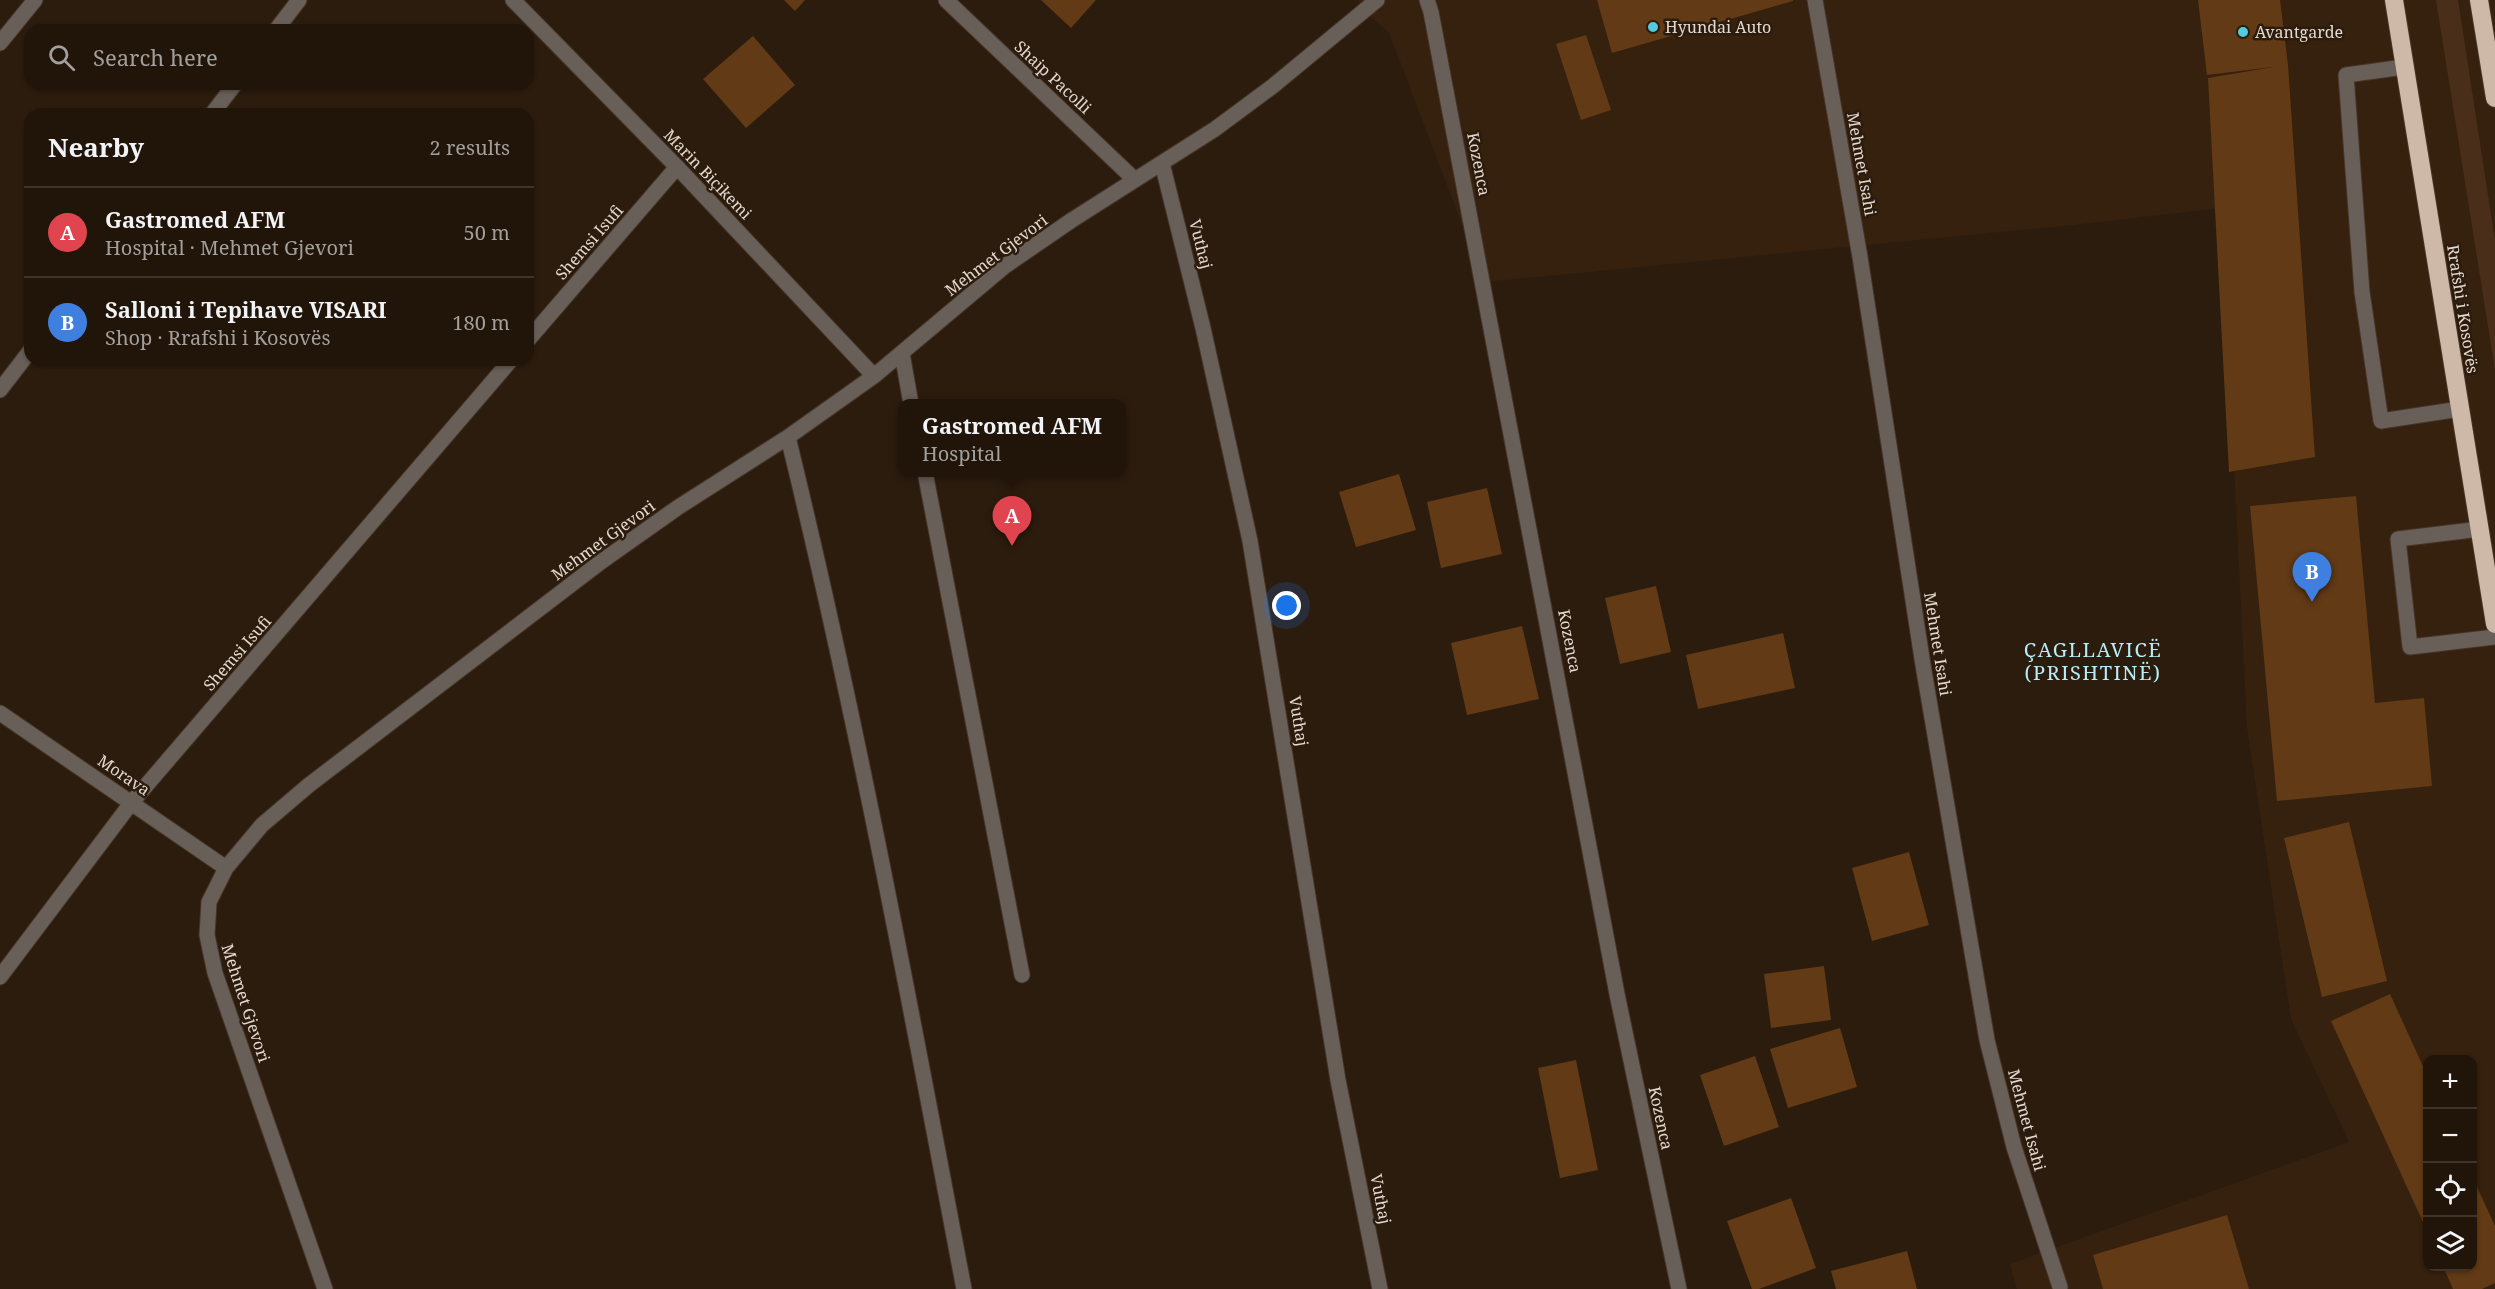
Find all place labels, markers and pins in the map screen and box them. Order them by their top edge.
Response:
place label: Hyundai Auto [1665,16,1771,38]
marker: Hyundai Auto [1646,20,1660,34]
place label: Avantgarde [2255,21,2343,43]
marker: Avantgarde [2236,25,2250,39]
pin: A [992,496,1032,546]
pin: B [2292,552,2332,602]

